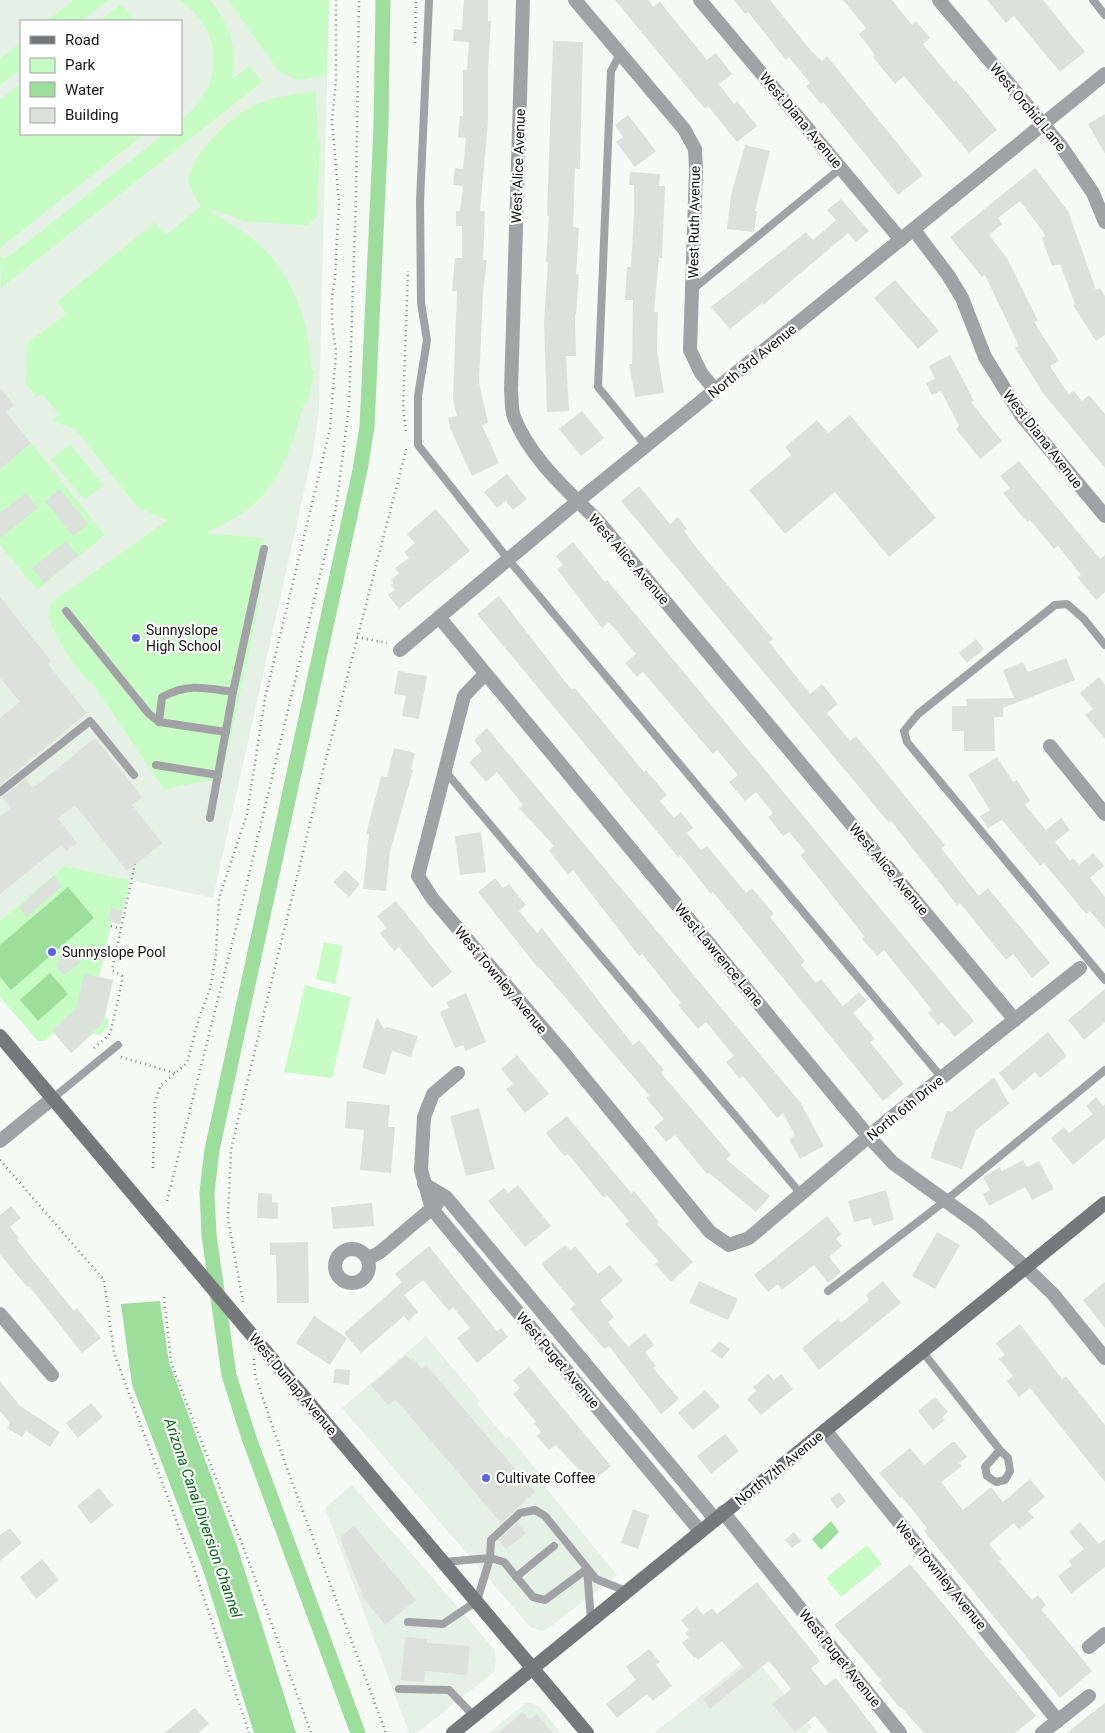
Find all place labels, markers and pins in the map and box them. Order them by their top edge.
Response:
place label: Sunnyslope High School [146,622,221,654]
marker: Sunnyslope High School [130,632,142,644]
place label: Sunnyslope Pool [62,944,166,960]
marker: Sunnyslope Pool [46,946,58,958]
place label: Cultivate Coffee [496,1470,596,1486]
marker: Cultivate Coffee [480,1472,492,1484]

